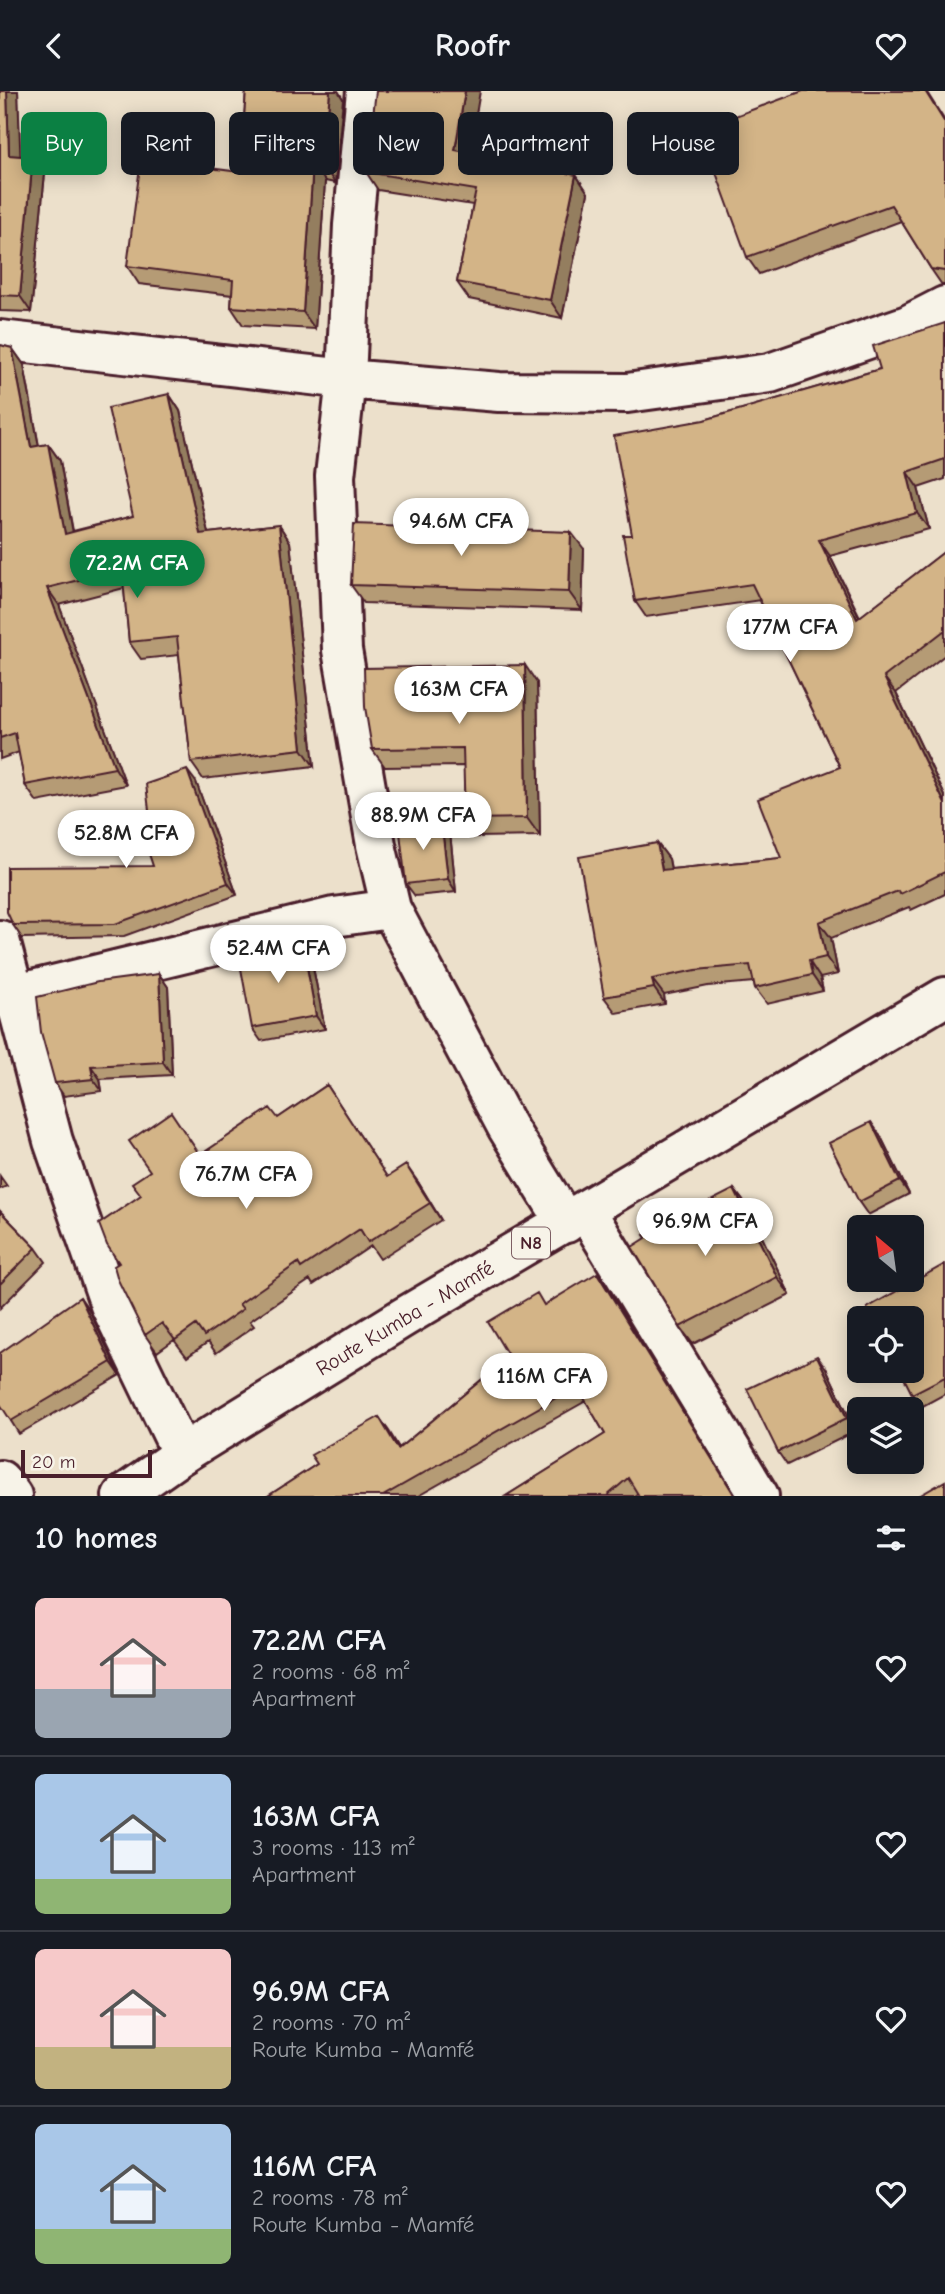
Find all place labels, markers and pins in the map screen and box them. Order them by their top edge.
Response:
pin: 94.6M CFA [381,498,541,558]
pin: 72.2M CFA [57,540,217,600]
pin: 177M CFA [718,605,862,664]
pin: 163M CFA [387,667,531,726]
pin: 88.9M CFA [343,793,503,852]
pin: 52.8M CFA [46,811,206,870]
pin: 52.4M CFA [198,925,358,985]
pin: 76.7M CFA [166,1151,326,1211]
pin: 96.9M CFA [625,1199,785,1258]
pin: 116M CFA [472,1353,616,1413]

